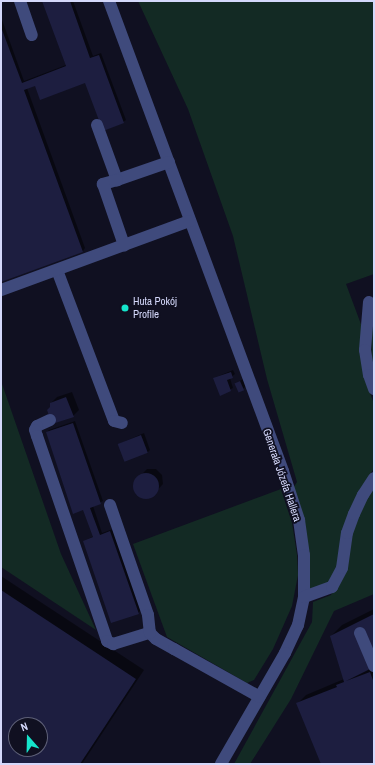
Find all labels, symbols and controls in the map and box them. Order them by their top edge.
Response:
place label: Huta Pokój Profile [133,295,177,321]
marker: Huta Pokój Profile [120,303,130,313]
street label: Generała Józefa Hallera [260,427,304,523]
north arrow [8,717,48,757]
text: N [19,719,30,734]

